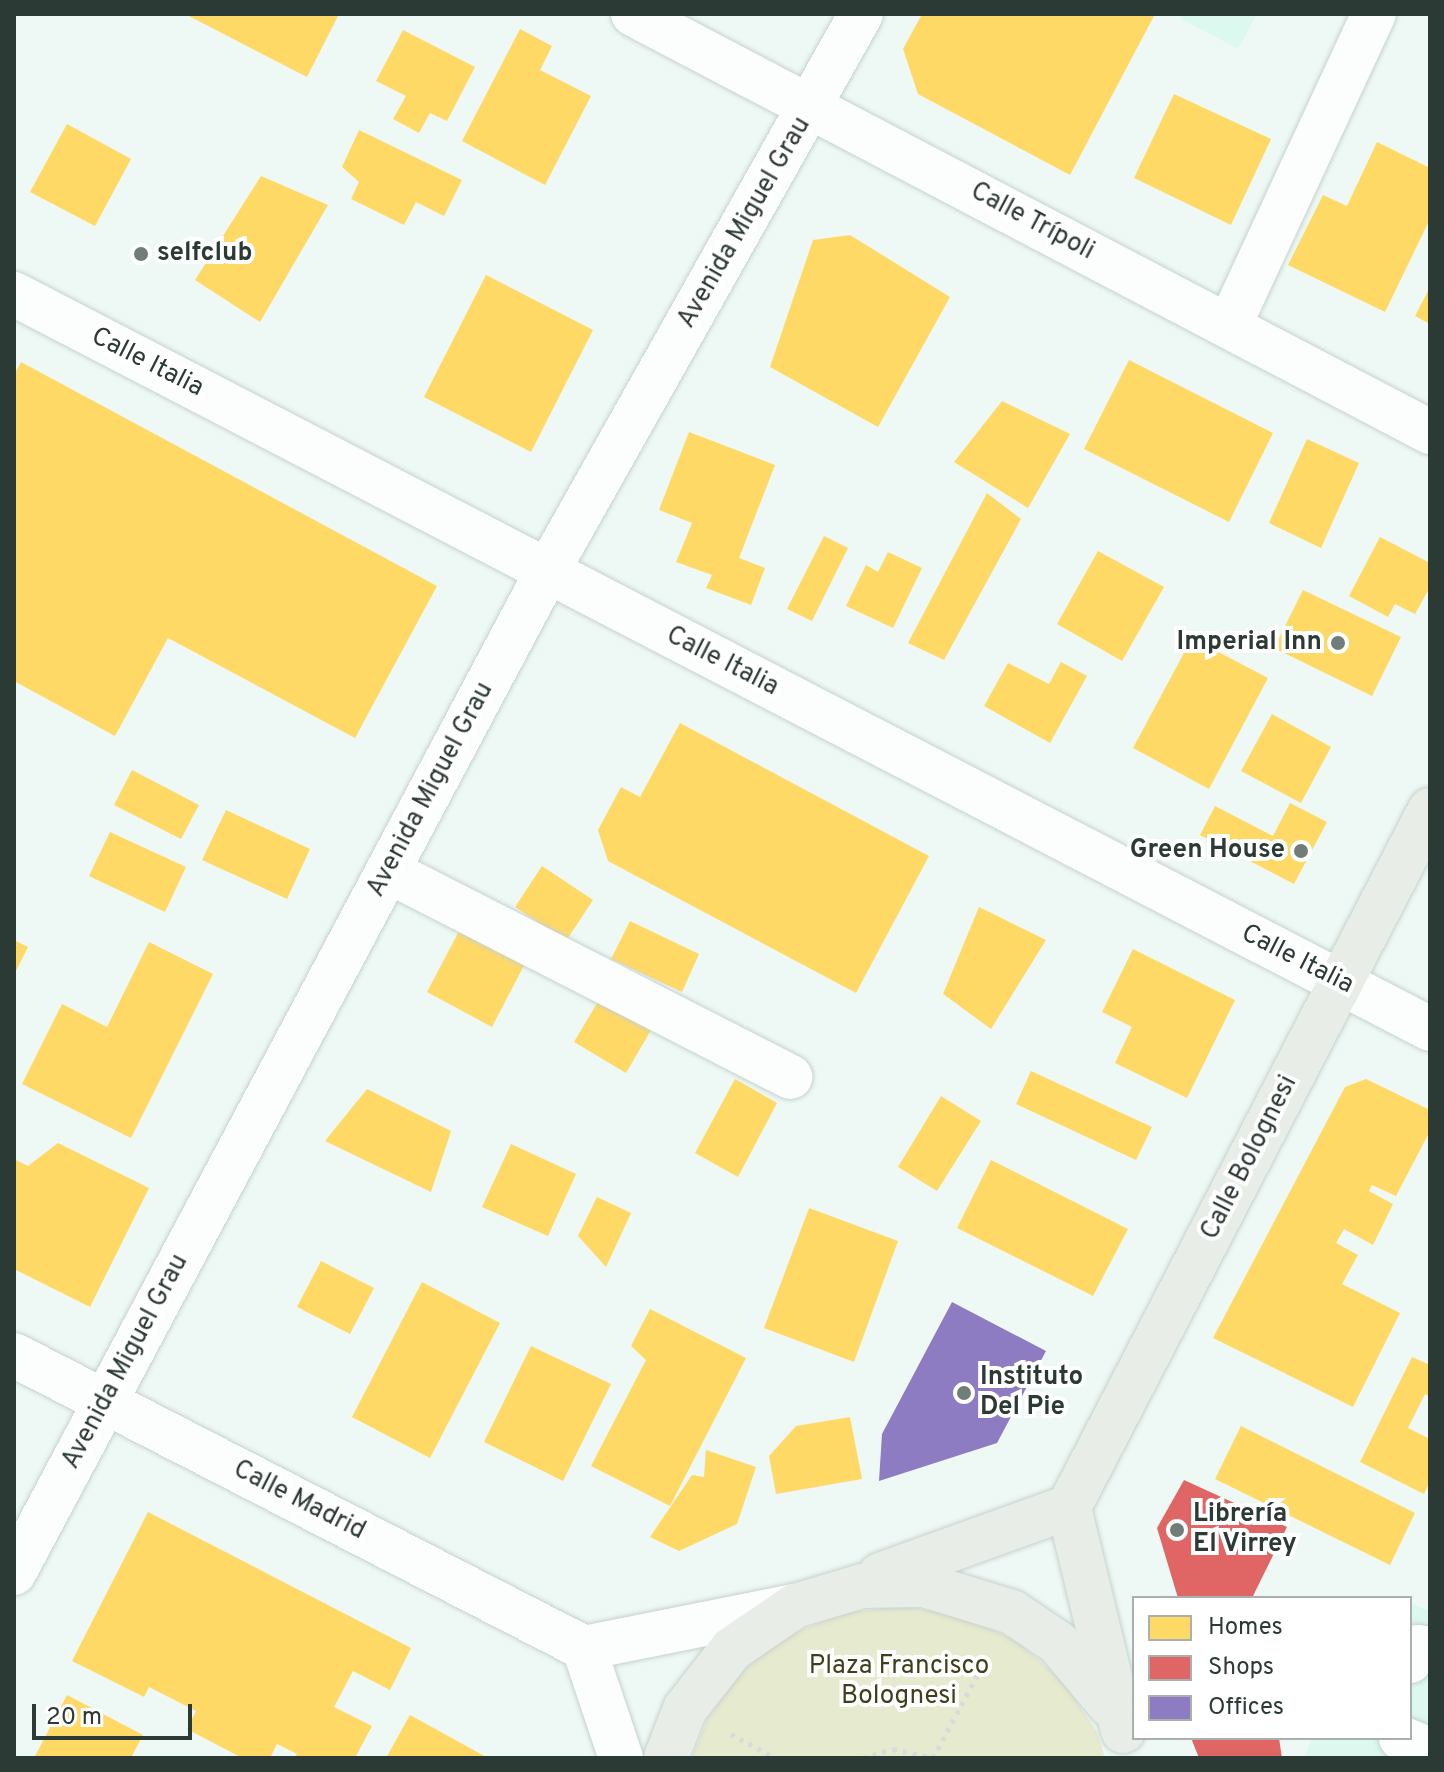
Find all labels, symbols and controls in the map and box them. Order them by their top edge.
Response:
street label: Avenida Miguel Grau [672,112,818,334]
street label: Calle Trípoli [964,176,1100,268]
place label: selfclub [157,238,253,270]
marker: selfclub [132,245,150,263]
street label: Calle Italia [86,321,208,405]
street label: Calle Italia [661,620,783,704]
place label: Imperial Inn [1176,627,1322,659]
marker: Imperial Inn [1329,634,1347,652]
street label: Avenida Miguel Grau [361,677,501,903]
place label: Green House [1130,835,1285,867]
marker: Green House [1292,842,1310,860]
street label: Calle Italia [1236,918,1358,1002]
street label: Calle Bolognesi [1195,1071,1305,1245]
street label: Avenida Miguel Grau [56,1249,196,1475]
place label: Instituto Del Pie [980,1362,1083,1424]
marker: Instituto Del Pie [955,1384,973,1402]
street label: Calle Madrid [228,1454,370,1548]
place label: Librería El Virrey [1193,1499,1298,1560]
marker: Librería El Virrey [1168,1521,1186,1539]
legend [1132,1596,1412,1740]
text: Homes [1208,1613,1283,1643]
park label: Plaza Francisco Bolognesi [809,1651,989,1712]
text: Shops [1208,1653,1274,1683]
scale bar [36,1688,196,1738]
text: Offices [1208,1693,1284,1723]
text: 20 m [46,1703,102,1733]

